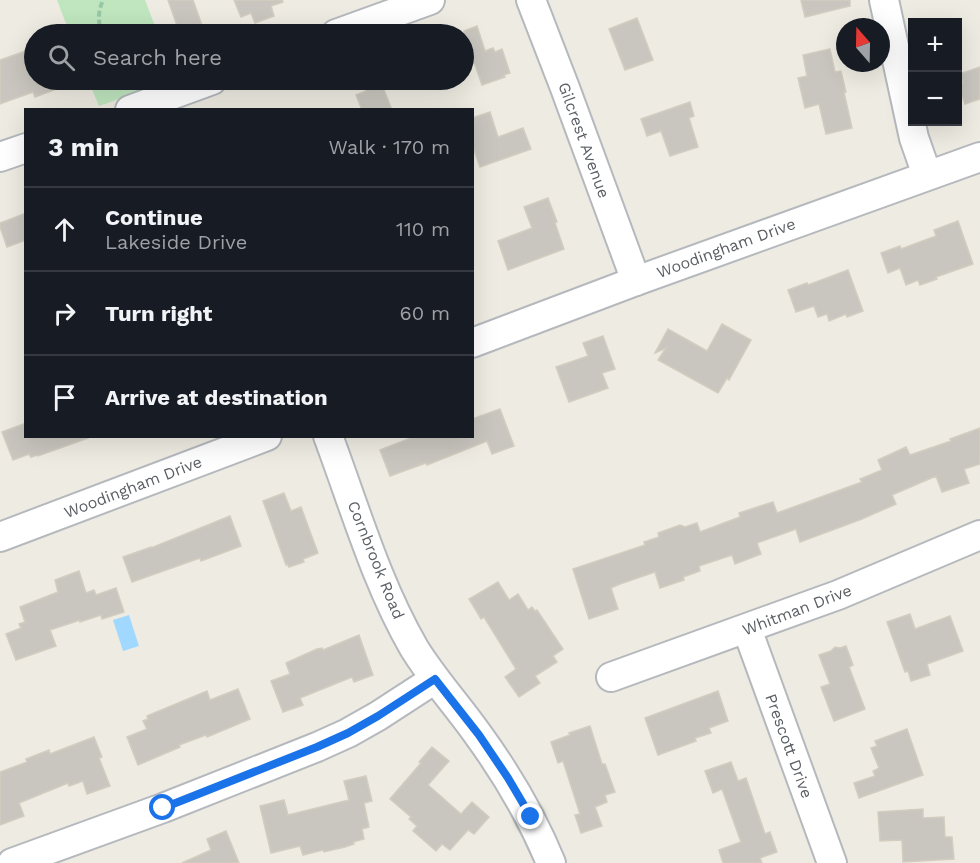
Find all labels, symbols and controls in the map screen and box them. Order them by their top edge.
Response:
north arrow [836,18,890,72]
map controls [908,18,962,126]
button: + [908,18,962,72]
search box [24,24,474,90]
icon: search [45,41,78,74]
text: Search here [93,45,222,70]
button: − [908,72,962,126]
street label: Gilcrest Avenue [554,80,614,200]
text: 3 min [48,132,119,162]
text: Walk · 170 m [329,135,450,159]
text: Continue [105,205,203,230]
icon: ahead [48,213,81,246]
street label: Woodingham Drive [654,214,798,282]
text: 110 m [396,217,450,241]
text: Lakeside Drive [105,230,247,254]
icon: right [48,297,81,330]
text: Turn right [105,301,212,326]
text: 60 m [400,301,450,325]
icon: arrive [48,381,81,414]
text: Arrive at destination [105,385,328,410]
street label: Woodingham Drive [61,452,205,522]
street label: Cornbrook Road [344,498,408,622]
street label: Whitman Drive [740,580,854,640]
street label: Prescott Drive [761,691,817,801]
route start [149,794,175,820]
route end [517,803,543,829]

